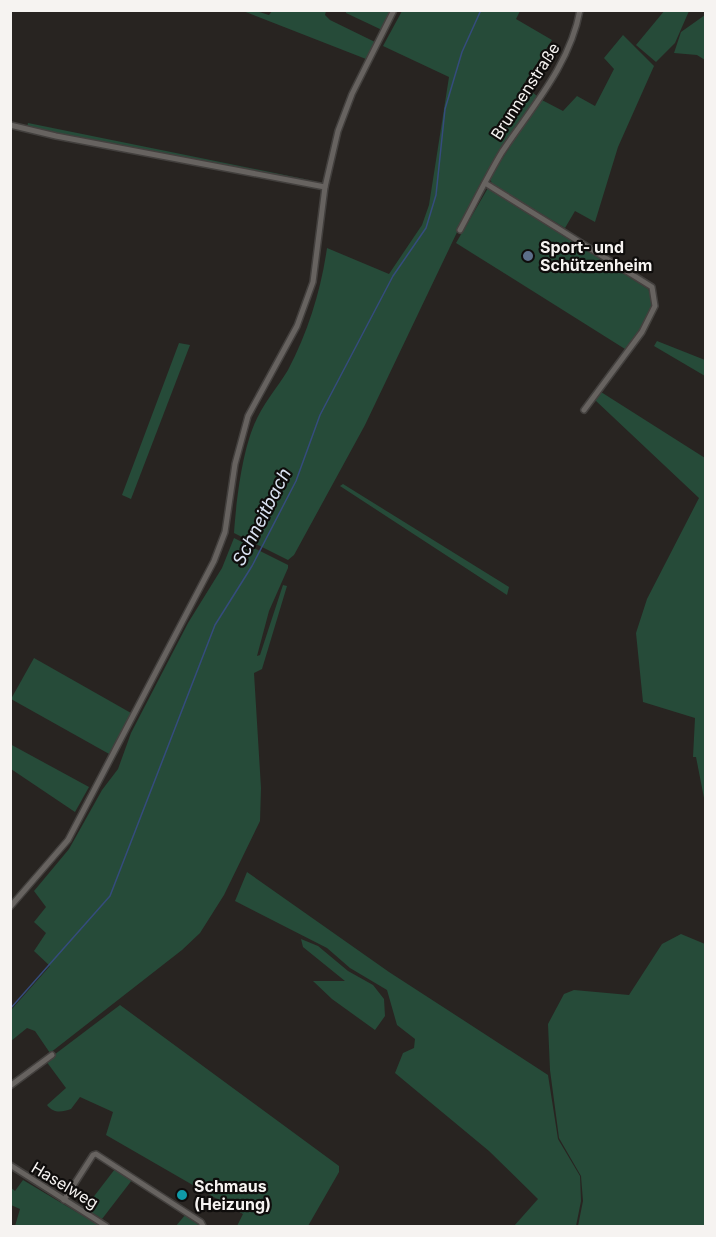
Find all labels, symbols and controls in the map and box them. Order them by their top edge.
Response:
street label: Brunnenstraße [486,39,564,143]
place label: Sport- und Schützenheim [540,237,652,275]
marker: Sport- und Schützenheim [521,249,535,263]
water label: Schneitbach [228,464,295,569]
street label: Haselweg [28,1157,102,1213]
place label: Schmaus (Heizung) [194,1176,271,1214]
marker: Schmaus (Heizung) [175,1188,189,1202]

